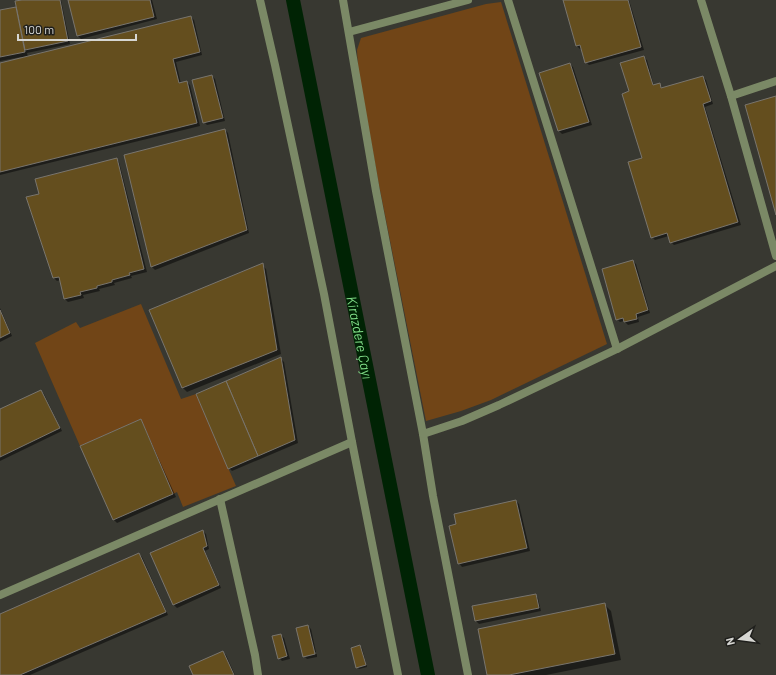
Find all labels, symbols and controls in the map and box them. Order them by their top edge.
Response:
scale bar [18,16,136,42]
text: 100 m [24,22,54,36]
water label: Kirazdere Çayı [344,294,377,380]
north arrow [720,619,760,659]
text: N [723,636,737,647]

